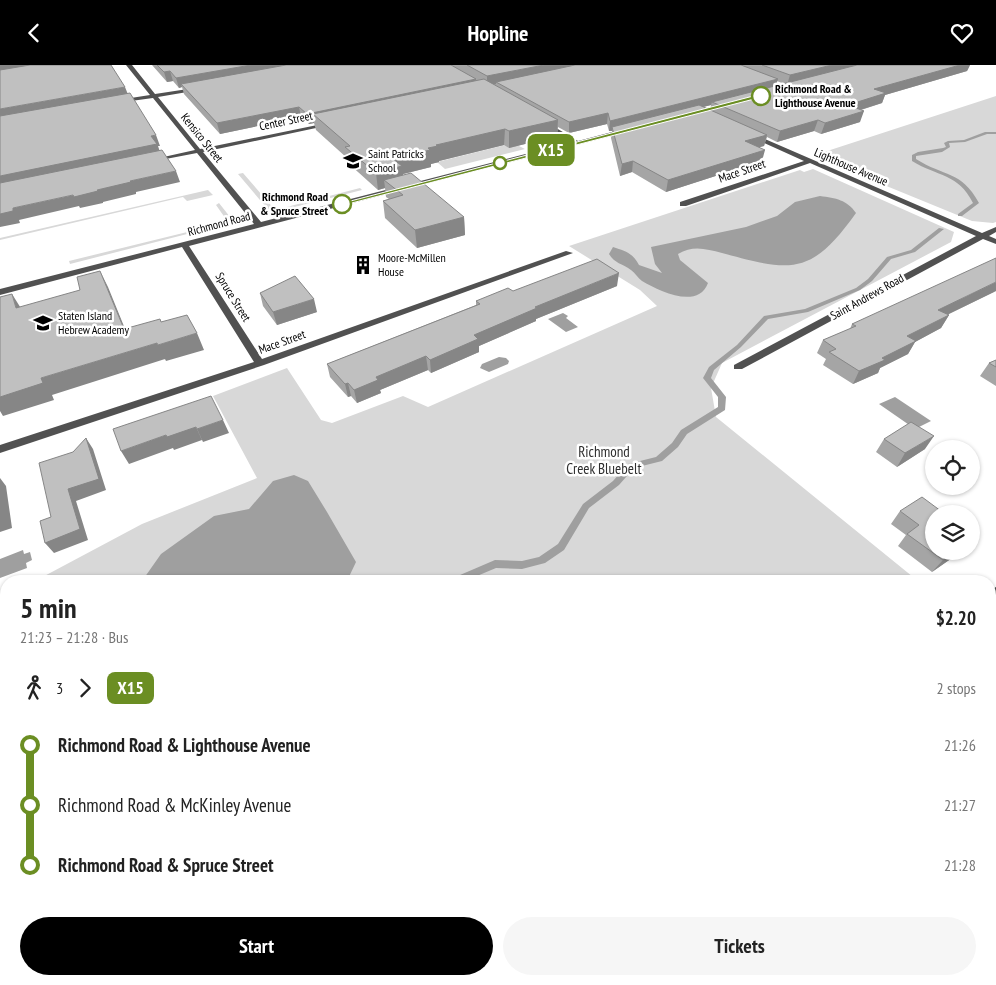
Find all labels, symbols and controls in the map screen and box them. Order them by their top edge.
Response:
icon: back [20,19,48,47]
text: Hopline [468,19,528,47]
icon: heart [948,19,976,47]
place label: Richmond Road & Lighthouse Avenue [775,81,856,110]
marker: Richmond Road & Lighthouse Avenue [751,86,771,106]
street label: Center Street [258,107,315,133]
street label: Kensico Street [178,110,227,166]
line badge: X15 [522,134,580,166]
text: X15 [538,138,564,161]
street label: Lighthouse Avenue [812,144,890,189]
place label: Saint Patricks School [368,146,424,175]
school or university icon: Saint Patricks School [342,150,364,172]
street label: Mace Street [716,155,768,186]
unlabelled marker [493,156,507,170]
place label: Richmond Road & Spruce Street [260,189,328,218]
marker: Richmond Road & Spruce Street [332,194,352,214]
street label: Richmond Road [186,208,252,239]
place label: Moore-McMillen House [378,250,446,279]
building icon: Moore-McMillen House [352,254,374,276]
street label: Spruce Street [212,269,255,325]
street label: Saint Andrews Road [827,270,906,323]
place label: Staten Island Hebrew Academy [58,308,129,337]
school or university icon: Staten Island Hebrew Academy [32,312,54,334]
street label: Mace Street [256,326,308,357]
map controls [925,440,980,560]
button: locate [925,440,980,495]
park label: Richmond Creek Bluebelt [566,442,642,478]
button: layers [925,505,980,560]
text: 5 min [20,589,77,626]
text: $2.20 [936,606,976,630]
text: 21:23 – 21:28 · Bus [20,627,128,647]
icon: walk [20,674,48,702]
icon: forward [71,674,99,702]
text: X15 [117,676,144,699]
text: 3 [56,678,63,698]
text: 2 stops [936,678,976,698]
text: Richmond Road & Lighthouse Avenue [58,733,311,757]
text: 21:26 [944,735,976,755]
text: Richmond Road & McKinley Avenue [58,793,291,817]
text: 21:27 [944,795,976,815]
text: Richmond Road & Spruce Street [58,853,274,877]
text: 21:28 [944,855,976,875]
button: Start [20,917,493,975]
button: Tickets [503,917,976,975]

